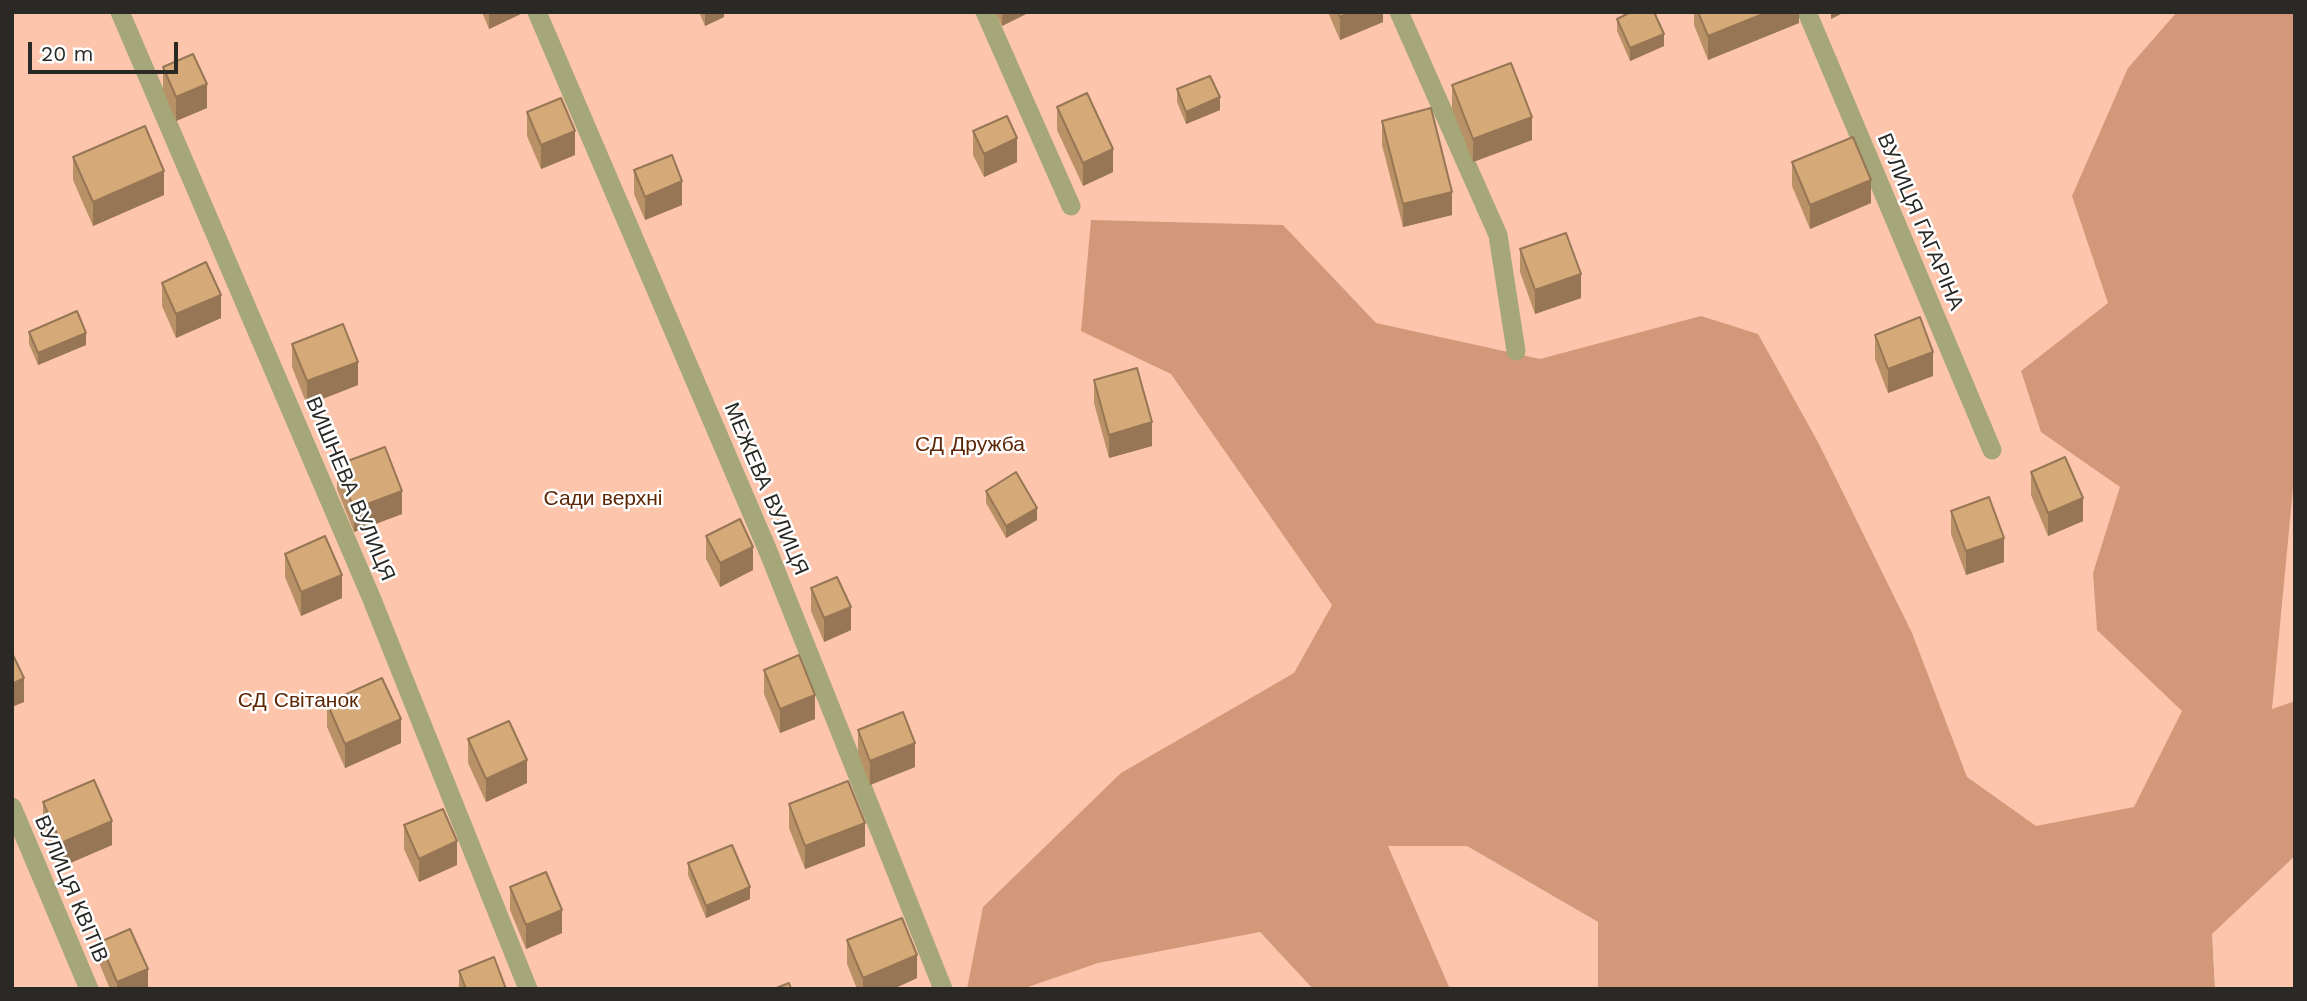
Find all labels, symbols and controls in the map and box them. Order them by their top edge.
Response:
scale bar [32,28,182,72]
text: 20 m [41,41,93,66]
street label: ВУЛИЦЯ ГАГАРІНА [1871,130,1969,314]
street label: ВИШНЕВА ВУЛИЦЯ [300,393,400,585]
street label: МЕЖЕВА ВУЛИЦЯ [718,399,814,579]
park label: СД Дружба [915,432,1025,458]
park label: Сади верхні [543,486,663,512]
park label: СД Світанок [238,688,358,714]
street label: ВУЛИЦЯ КВІТІВ [29,812,113,966]

